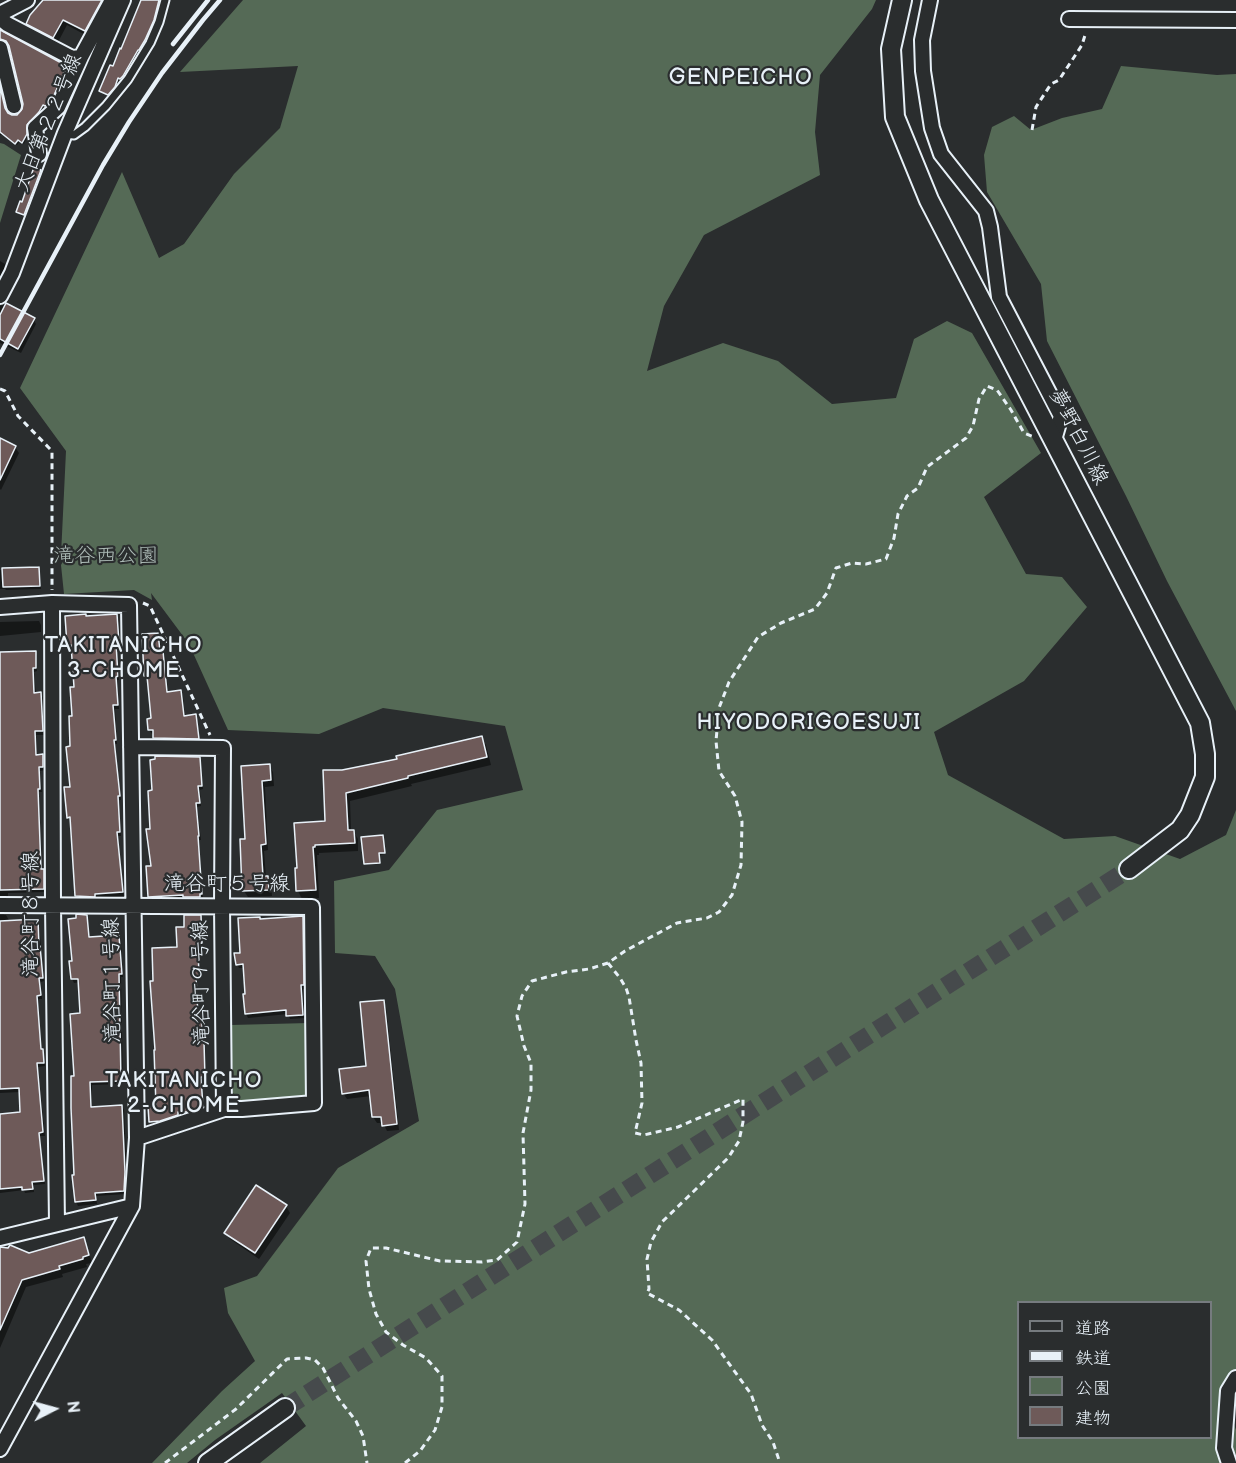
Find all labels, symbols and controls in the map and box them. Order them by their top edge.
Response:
street label: 大日第２２号線 [10,50,88,196]
district label: GENPEICHO [669,65,813,91]
street label: 夢野白川線 [1043,385,1113,489]
park label: 滝谷西公園 [54,544,158,570]
district label: TAKITANICHO 3-CHOME [45,633,203,684]
district label: HIYODORIGOESUJI [697,710,921,736]
street label: 滝谷町８号線 [19,851,45,977]
street label: 滝谷町５号線 [164,872,290,898]
street label: 滝谷町１号線 [99,917,127,1043]
street label: 滝谷町９号線 [188,920,216,1046]
district label: TAKITANICHO 2-CHOME [105,1068,263,1120]
legend [1017,1301,1212,1439]
text: 道路 [1075,1318,1111,1339]
text: 鉄道 [1075,1348,1111,1369]
text: 公園 [1075,1378,1111,1399]
north arrow [24,1379,84,1439]
text: N [62,1400,82,1414]
text: 建物 [1075,1408,1111,1429]

